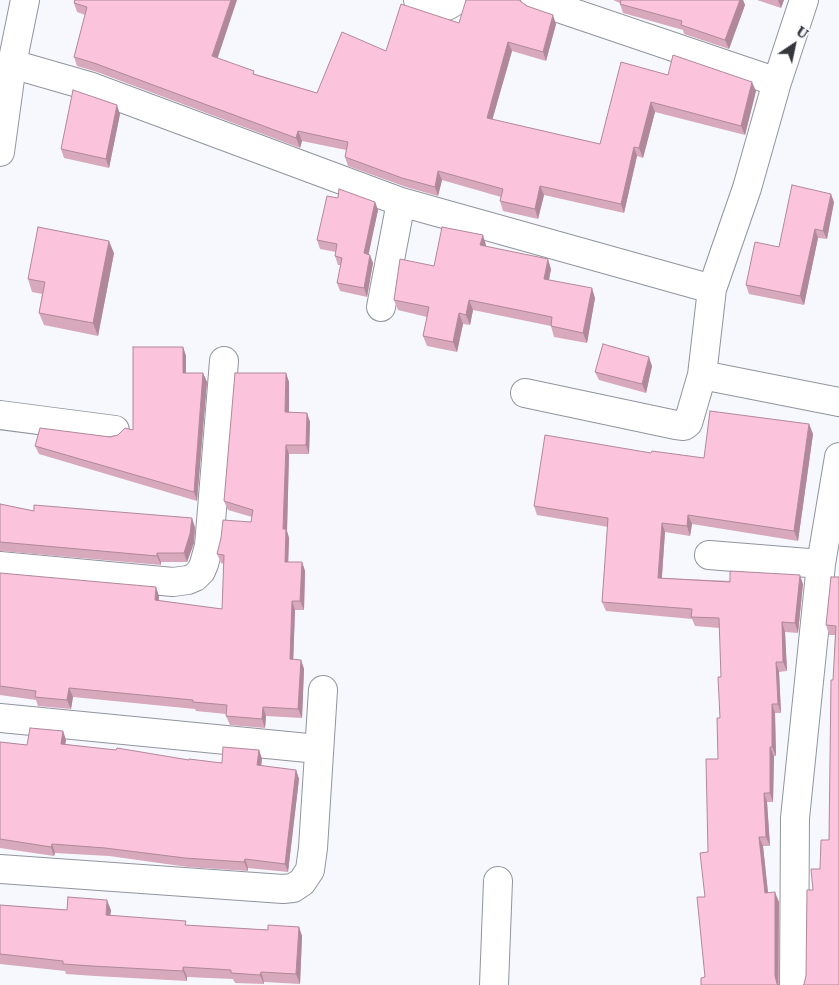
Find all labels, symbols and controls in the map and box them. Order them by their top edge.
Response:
north arrow [769,20,819,70]
text: U [793,23,811,42]

